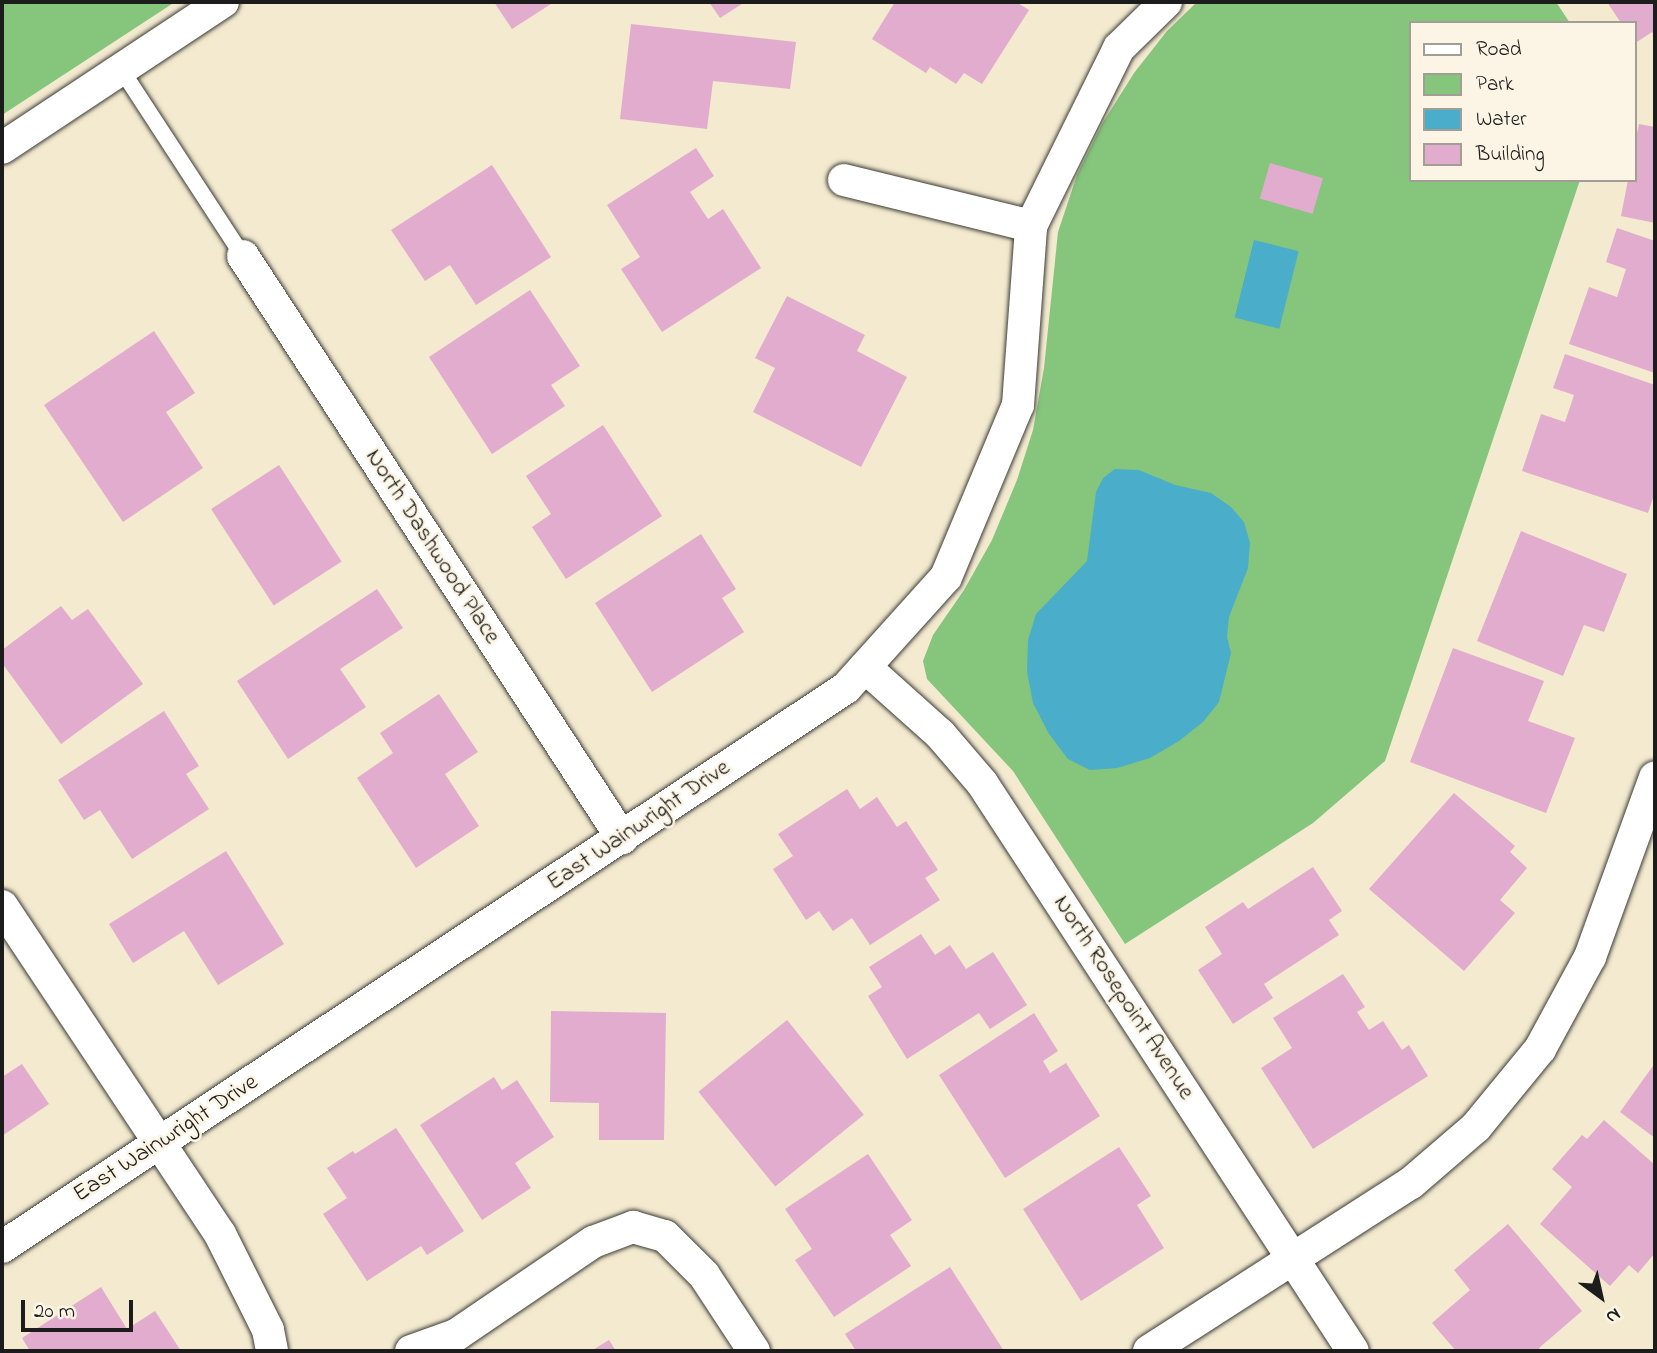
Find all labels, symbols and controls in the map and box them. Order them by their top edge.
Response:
legend [1408,21,1636,182]
text: Road [1476,35,1522,65]
text: Park [1476,70,1514,100]
text: Water [1476,105,1527,135]
text: Building [1476,140,1545,170]
street label: North Dashwood Place [358,444,506,650]
street label: East Wainwright Drive [542,754,736,898]
street label: North Rosepoint Avenue [1046,890,1200,1106]
street label: East Wainwright Drive [68,1069,264,1209]
north arrow [1566,1262,1636,1332]
scale bar [24,1286,136,1330]
text: 20 m [34,1297,75,1327]
text: N [1600,1300,1625,1330]

